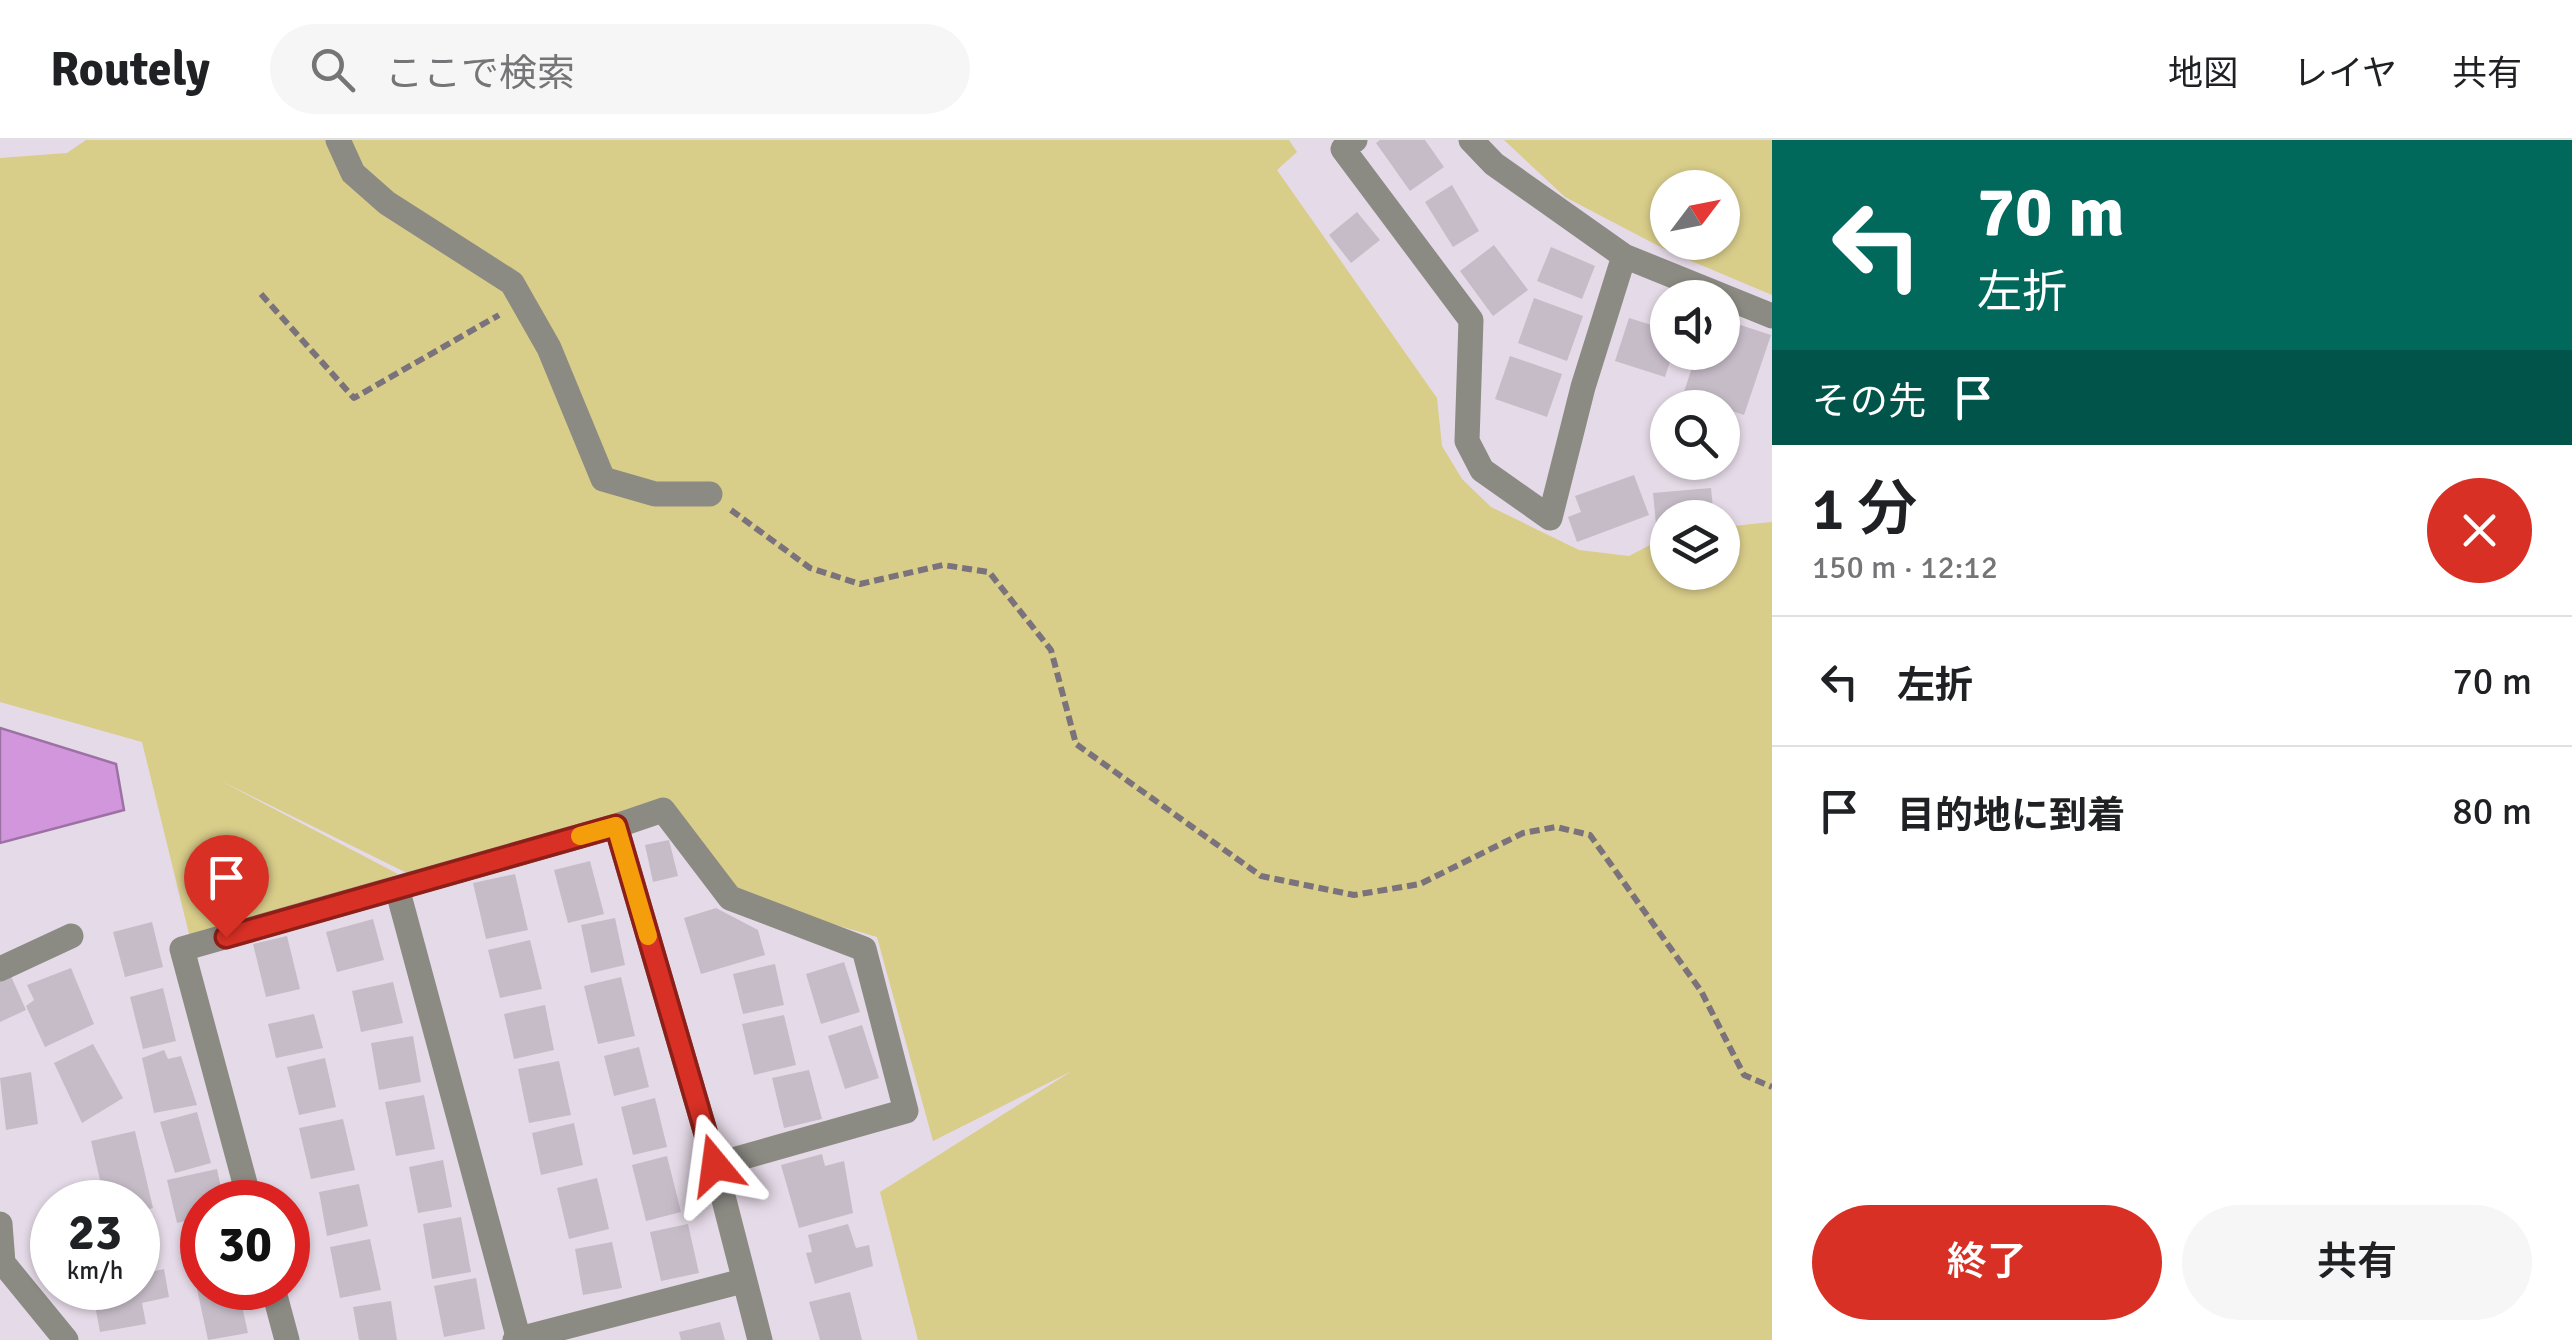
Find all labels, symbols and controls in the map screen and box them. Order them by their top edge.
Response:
search box [270,24,970,114]
text: Routely [50,40,210,99]
icon: search [305,42,360,97]
text: ここで検索 [385,50,575,97]
text: 地図 [2168,52,2238,95]
text: レイヤ [2293,52,2397,95]
text: 共有 [2452,52,2522,95]
text: 70 m [1977,169,2125,255]
north arrow [1650,170,1740,260]
map controls [1650,170,1740,590]
icon: left [1812,180,1942,310]
text: 左折 [1977,265,2067,320]
button: sound [1650,280,1740,370]
icon: arrive [1946,370,2001,425]
text: その先 [1812,378,1926,425]
button: search [1650,390,1740,480]
text: 1 分 [1812,473,1918,547]
button: close [2427,478,2532,583]
button: layers [1650,500,1740,590]
text: 150 m · 12:12 [1812,548,1998,587]
icon: left [1812,654,1867,709]
text: 70 m [2452,658,2532,705]
text: 左折 [1897,662,1973,709]
icon: arrive [1812,784,1867,839]
text: 80 m [2452,788,2532,835]
text: 目的地に到着 [1897,792,2125,839]
pin [184,835,269,938]
icon: arrive [199,850,254,905]
position arrow [663,1113,767,1217]
speed limit sign: 30 [180,1180,310,1310]
text: 23 [68,1202,122,1264]
button: 終了 [1812,1205,2162,1320]
button: 共有 [2182,1205,2532,1320]
text: km/h [67,1255,123,1286]

